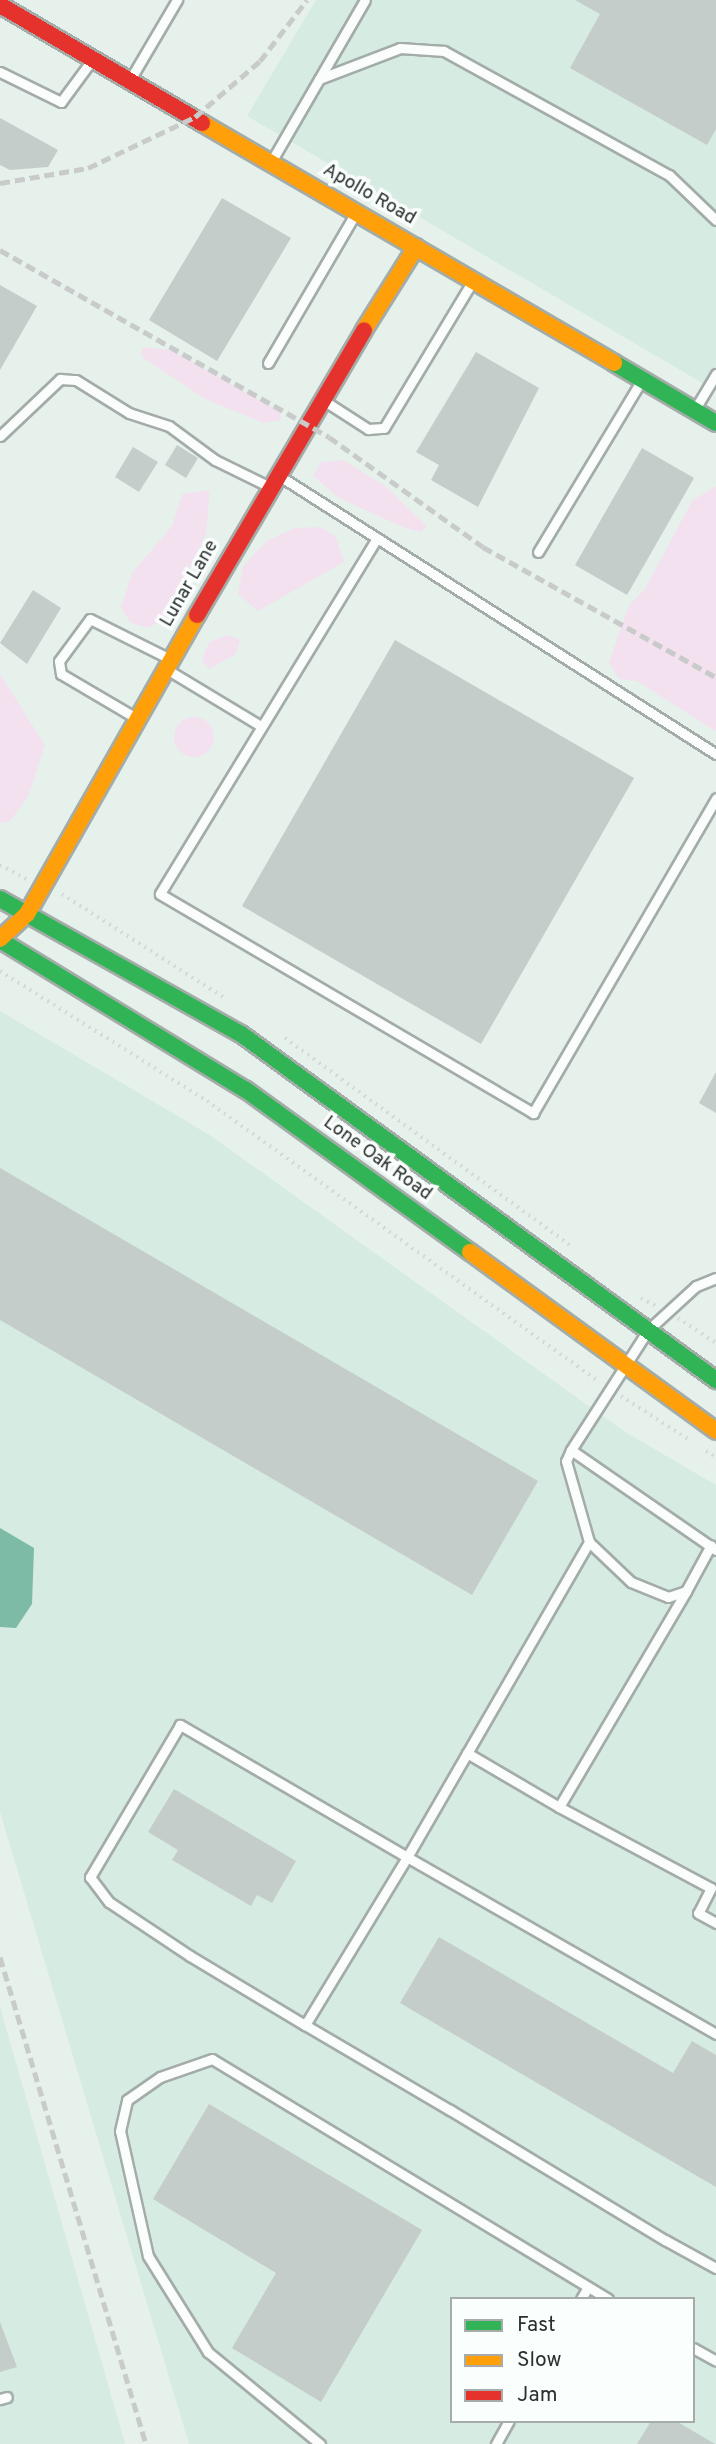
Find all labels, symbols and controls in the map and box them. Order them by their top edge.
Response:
street label: Apollo Road [318,159,420,231]
street label: Lunar Lane [156,537,224,631]
street label: Lone Oak Road [318,1112,436,1206]
legend [450,2297,695,2423]
text: Fast [517,2312,556,2339]
text: Slow [517,2347,562,2374]
text: Jam [517,2382,558,2409]

